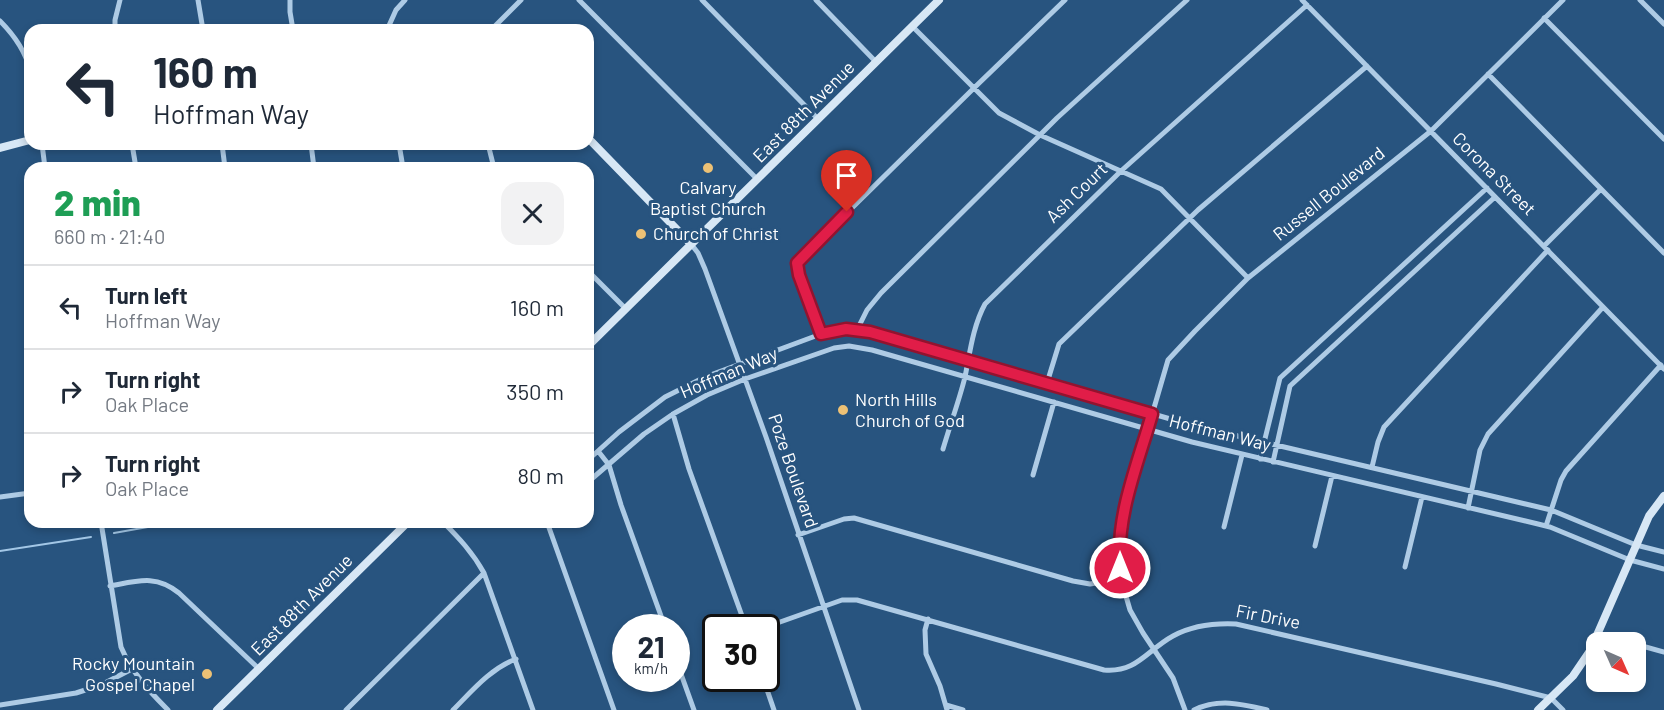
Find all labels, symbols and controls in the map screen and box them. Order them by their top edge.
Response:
text: 160 m [153,46,258,96]
icon: left [54,48,132,126]
street label: East 88th Avenue [748,56,859,167]
text: Hoffman Way [153,97,309,129]
street label: Corona Street [1449,127,1541,219]
street label: Russell Boulevard [1268,141,1389,245]
pin [821,150,872,212]
street label: Ash Court [1041,158,1112,227]
icon: arrive [830,159,863,192]
marker: Calvary Baptist Church [701,161,715,175]
place label: Calvary Baptist Church [650,176,766,219]
text: 2 min [54,180,141,223]
button: close [501,182,564,245]
place label: Church of Christ [653,222,779,244]
text: 660 m · 21:40 [54,224,165,248]
marker: Church of Christ [634,227,648,241]
text: Turn left [105,282,188,308]
icon: left [54,291,87,324]
text: 160 m [510,294,564,320]
text: Hoffman Way [105,308,221,332]
street label: Hoffman Way [676,342,781,403]
text: Turn right [105,366,200,392]
icon: right [54,375,87,408]
text: 350 m [506,378,564,404]
place label: North Hills Church of God [855,388,965,431]
text: Oak Place [105,392,189,416]
marker: North Hills Church of God [836,403,850,417]
street label: Hoffman Way [1167,409,1273,455]
street label: Poze Boulevard [764,411,824,531]
text: Turn right [105,450,200,476]
icon: right [54,459,87,492]
text: 80 m [518,462,564,488]
text: Oak Place [105,476,189,500]
position arrow [1088,536,1152,600]
street label: East 88th Avenue [246,549,357,660]
street label: Fir Drive [1234,599,1302,633]
speed limit sign: 30 [702,614,780,692]
text: 21 [637,628,665,664]
north arrow [1586,632,1646,692]
map controls [1586,632,1646,692]
place label: Rocky Mountain Gospel Chapel [72,652,195,695]
text: km/h [634,659,668,677]
marker: Rocky Mountain Gospel Chapel [200,667,214,681]

